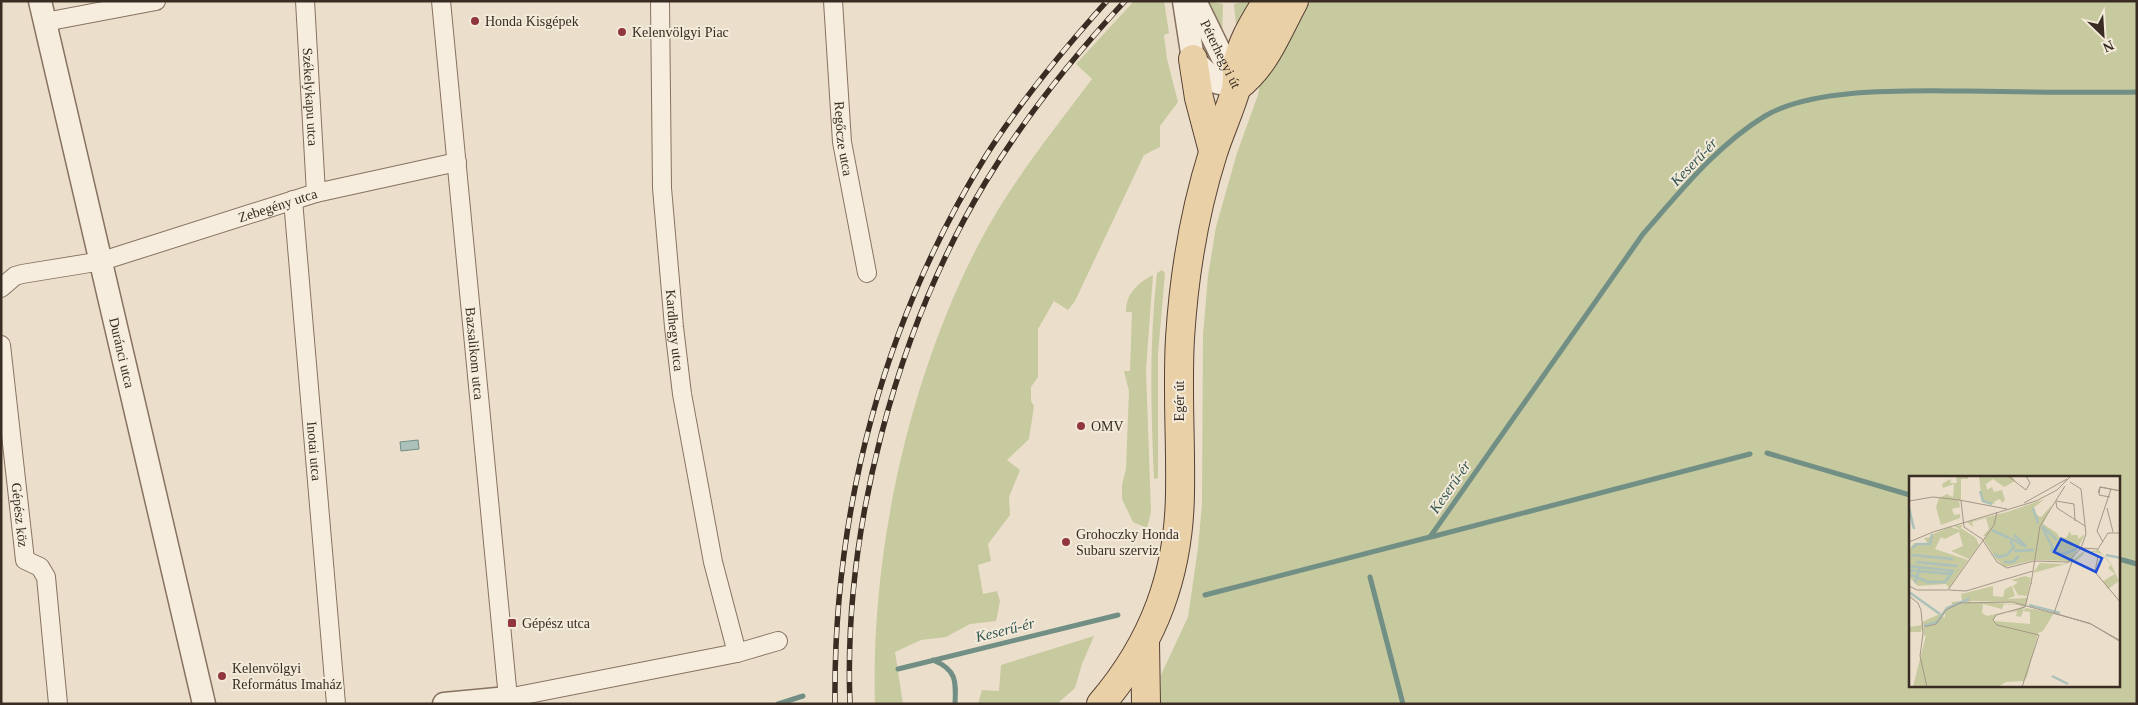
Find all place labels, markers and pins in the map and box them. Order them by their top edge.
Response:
place label: Honda Kisgépek [485,14,579,29]
marker: Honda Kisgépek [469,15,481,27]
place label: Kelenvölgyi Piac [632,25,729,40]
marker: Kelenvölgyi Piac [616,26,628,38]
place label: OMV [1091,419,1124,434]
marker: OMV [1075,420,1087,432]
place label: Grohoczky Honda Subaru szerviz [1076,527,1180,558]
marker: Grohoczky Honda Subaru szerviz [1060,536,1072,548]
place label: Gépész utca [522,616,591,631]
marker: Gépész utca [506,617,518,629]
place label: Kelenvölgyi Református Imaház [232,661,342,692]
marker: Kelenvölgyi Református Imaház [216,670,228,682]

